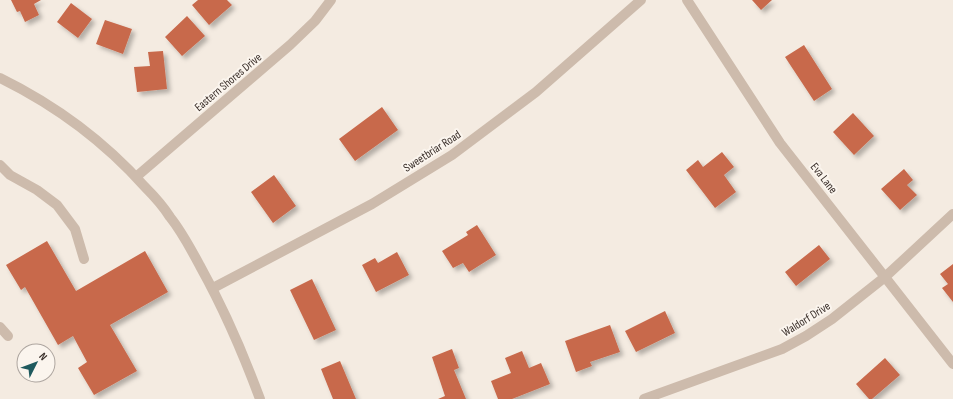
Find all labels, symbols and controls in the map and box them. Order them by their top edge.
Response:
street label: Eastern Shores Drive [192,50,265,115]
street label: Sweetbriar Road [401,127,464,176]
street label: Eva Lane [807,160,840,197]
street label: Waldorf Drive [779,299,833,340]
north arrow [16,343,56,383]
text: N [36,350,50,363]

